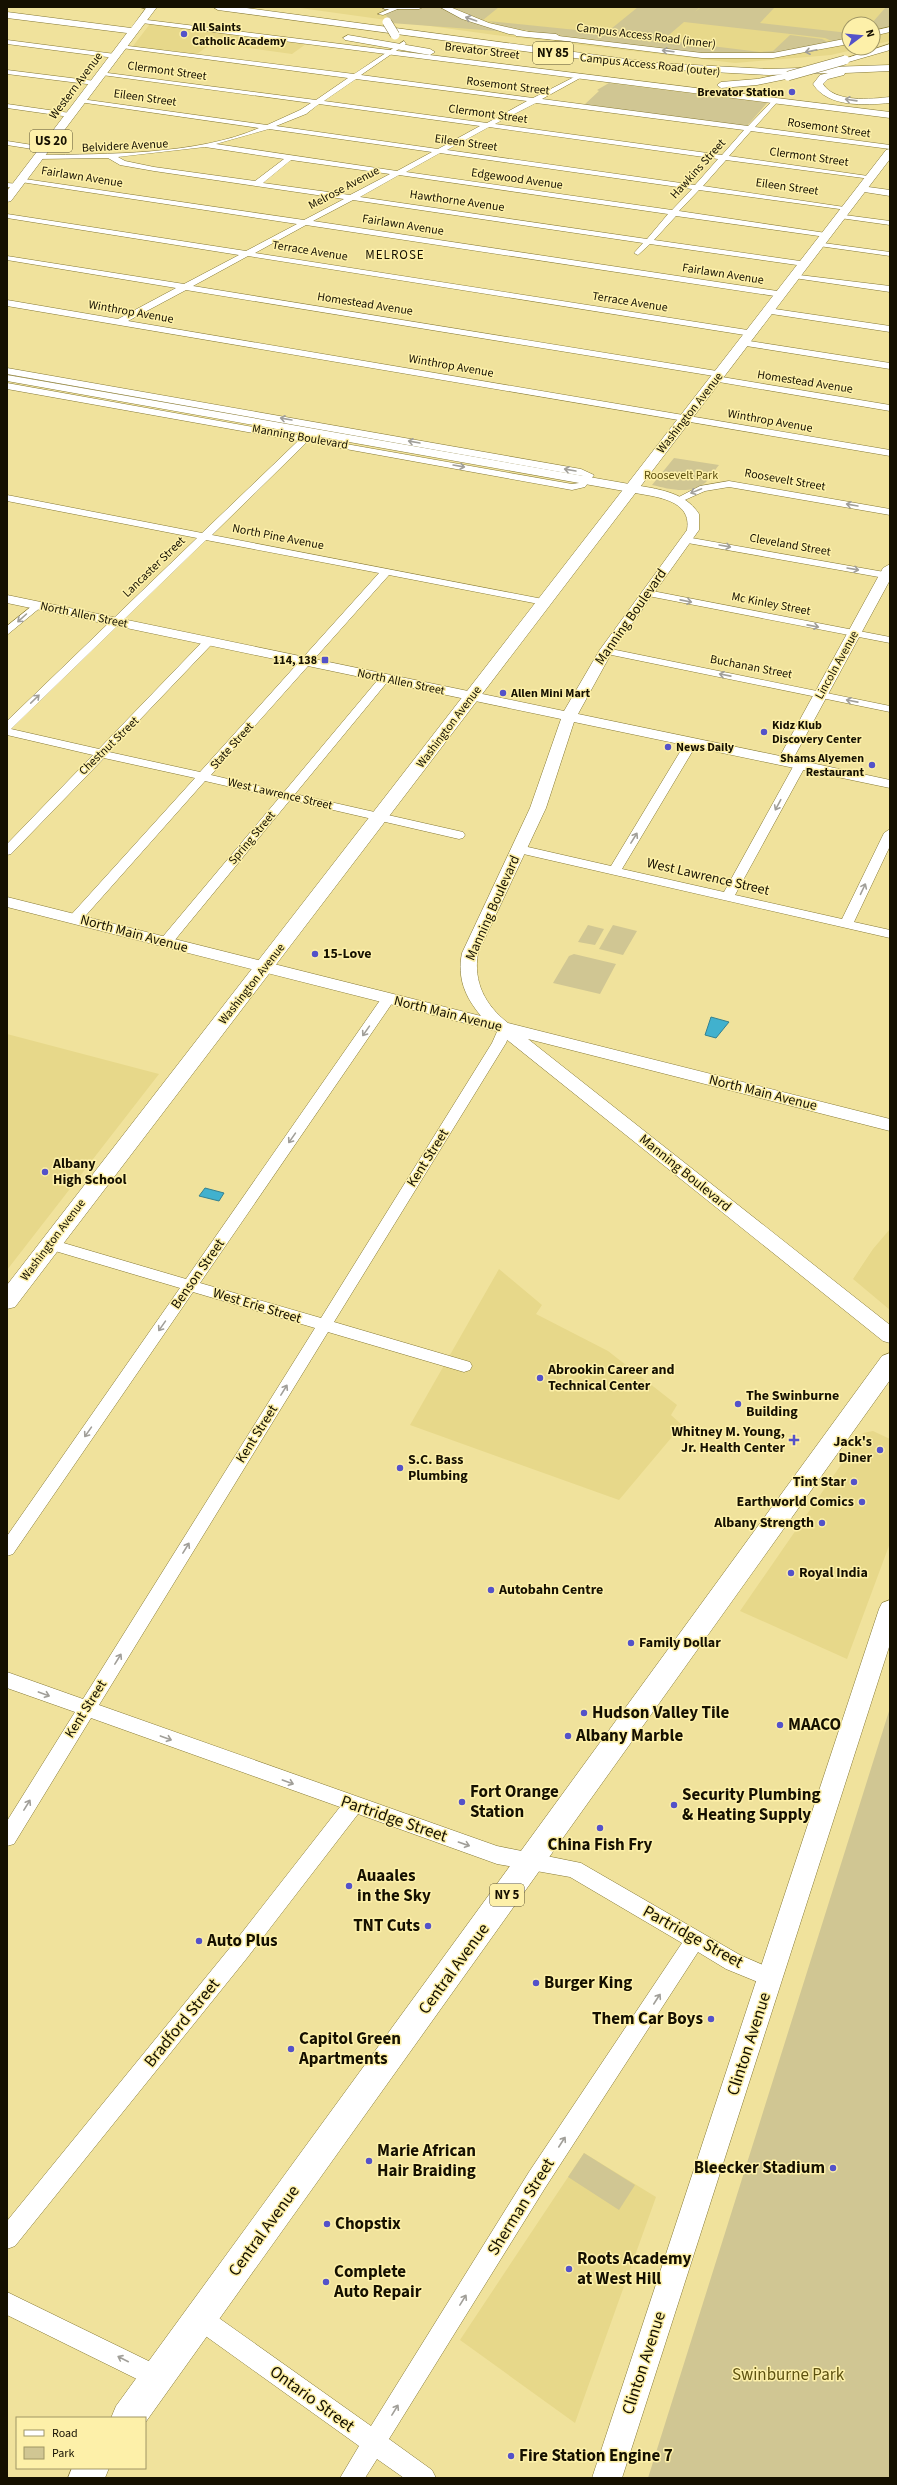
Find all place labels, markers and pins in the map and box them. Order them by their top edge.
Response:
place label: All Saints Catholic Academy [191,19,287,50]
marker: All Saints Catholic Academy [179,29,189,39]
place label: Brevator Station [697,84,784,101]
marker: Brevator Station [787,87,797,97]
place label: 114, 138 [273,652,317,669]
marker: 114, 138 [320,655,330,665]
place label: Allen Mini Mart [510,685,590,702]
marker: Allen Mini Mart [498,688,508,698]
place label: Kidz Klub Discovery Center [772,717,862,748]
marker: Kidz Klub Discovery Center [759,727,769,737]
place label: News Daily [676,739,735,756]
marker: News Daily [663,742,673,752]
place label: Shams Alyemen Restaurant [780,750,864,781]
marker: Shams Alyemen Restaurant [867,760,877,770]
place label: 15-Love [323,944,372,964]
marker: 15-Love [310,949,320,959]
place label: Albany High School [52,1154,126,1190]
marker: Albany High School [40,1167,50,1177]
place label: Abrookin Career and Technical Center [547,1360,675,1396]
marker: Abrookin Career and Technical Center [535,1373,545,1383]
place label: The Swinburne Building [746,1386,839,1422]
marker: The Swinburne Building [733,1399,743,1409]
place label: Whitney M. Young, Jr. Health Center [671,1422,785,1458]
place label: Jack's Diner [833,1432,872,1468]
marker: Whitney M. Young, Jr. Health Center [788,1434,800,1446]
marker: Jack's Diner [875,1445,885,1455]
place label: S.C. Bass Plumbing [408,1450,468,1486]
marker: S.C. Bass Plumbing [395,1463,405,1473]
place label: Tint Star [793,1472,846,1492]
marker: Tint Star [849,1477,859,1487]
place label: Earthworld Comics [737,1492,854,1512]
marker: Earthworld Comics [857,1497,867,1507]
place label: Albany Strength [713,1513,814,1533]
marker: Albany Strength [817,1518,827,1528]
place label: Royal India [799,1563,868,1583]
marker: Royal India [786,1568,796,1578]
place label: Autobahn Centre [498,1580,603,1600]
marker: Autobahn Centre [486,1585,496,1595]
place label: Family Dollar [639,1633,721,1653]
marker: Family Dollar [626,1638,636,1648]
place label: Hudson Valley Tile [592,1701,729,1725]
marker: Hudson Valley Tile [579,1708,589,1718]
place label: MAACO [788,1713,841,1737]
marker: MAACO [775,1720,785,1730]
place label: Albany Marble [575,1724,683,1748]
marker: Albany Marble [563,1731,573,1741]
place label: Fort Orange Station [470,1780,559,1824]
place label: Security Plumbing & Heating Supply [682,1783,821,1827]
marker: Fort Orange Station [457,1797,467,1807]
marker: Security Plumbing & Heating Supply [669,1800,679,1810]
marker: China Fish Fry [595,1823,605,1833]
place label: China Fish Fry [548,1833,653,1857]
place label: Auaales in the Sky [356,1864,431,1908]
marker: Auaales in the Sky [344,1881,354,1891]
place label: TNT Cuts [353,1914,420,1938]
marker: TNT Cuts [423,1921,433,1931]
place label: Auto Plus [206,1929,278,1953]
marker: Auto Plus [194,1936,204,1946]
place label: Burger King [544,1971,632,1995]
marker: Burger King [531,1978,541,1988]
place label: Them Car Boys [592,2007,703,2031]
marker: Them Car Boys [706,2014,716,2024]
place label: Capitol Green Apartments [298,2027,401,2071]
marker: Capitol Green Apartments [286,2044,296,2054]
place label: Marie African Hair Braiding [377,2139,476,2183]
marker: Marie African Hair Braiding [364,2156,374,2166]
place label: Bleecker Stadium [694,2156,825,2180]
marker: Bleecker Stadium [828,2163,838,2173]
place label: Chopstix [335,2212,401,2236]
marker: Chopstix [322,2219,332,2229]
place label: Roots Academy at West Hill [577,2247,692,2291]
place label: Complete Auto Repair [333,2260,422,2304]
marker: Roots Academy at West Hill [564,2264,574,2274]
marker: Complete Auto Repair [321,2277,331,2287]
place label: Fire Station Engine 7 [519,2444,673,2468]
marker: Fire Station Engine 7 [506,2451,516,2461]

